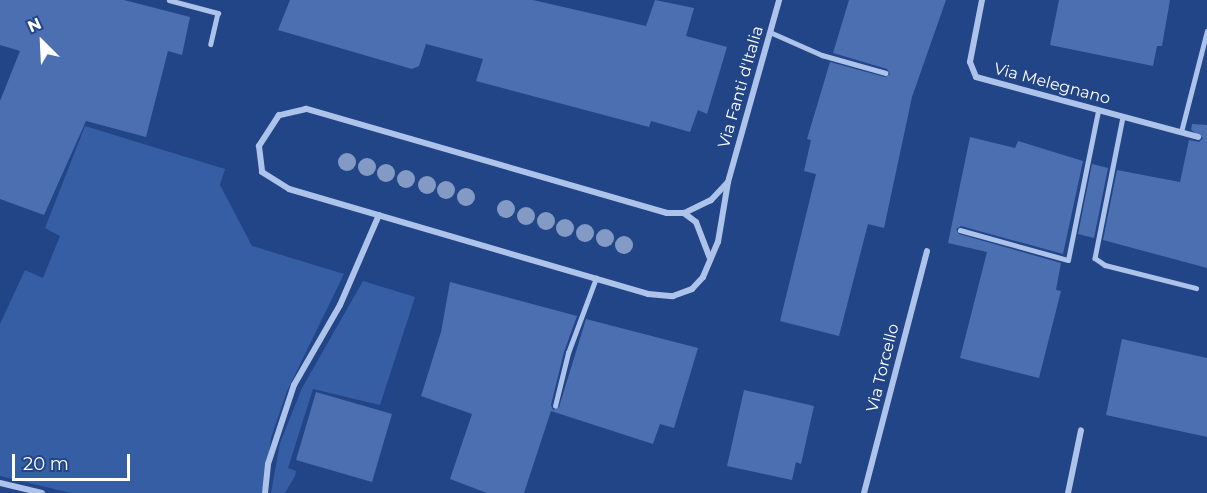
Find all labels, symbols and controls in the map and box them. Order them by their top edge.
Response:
north arrow [12,12,72,72]
text: N [25,14,44,36]
street label: Via Fanti d'Italia [714,24,768,150]
street label: Via Melegnano [992,59,1112,109]
street label: Via Torcello [863,322,903,414]
scale bar [15,442,134,480]
text: 20 m [23,453,69,475]

